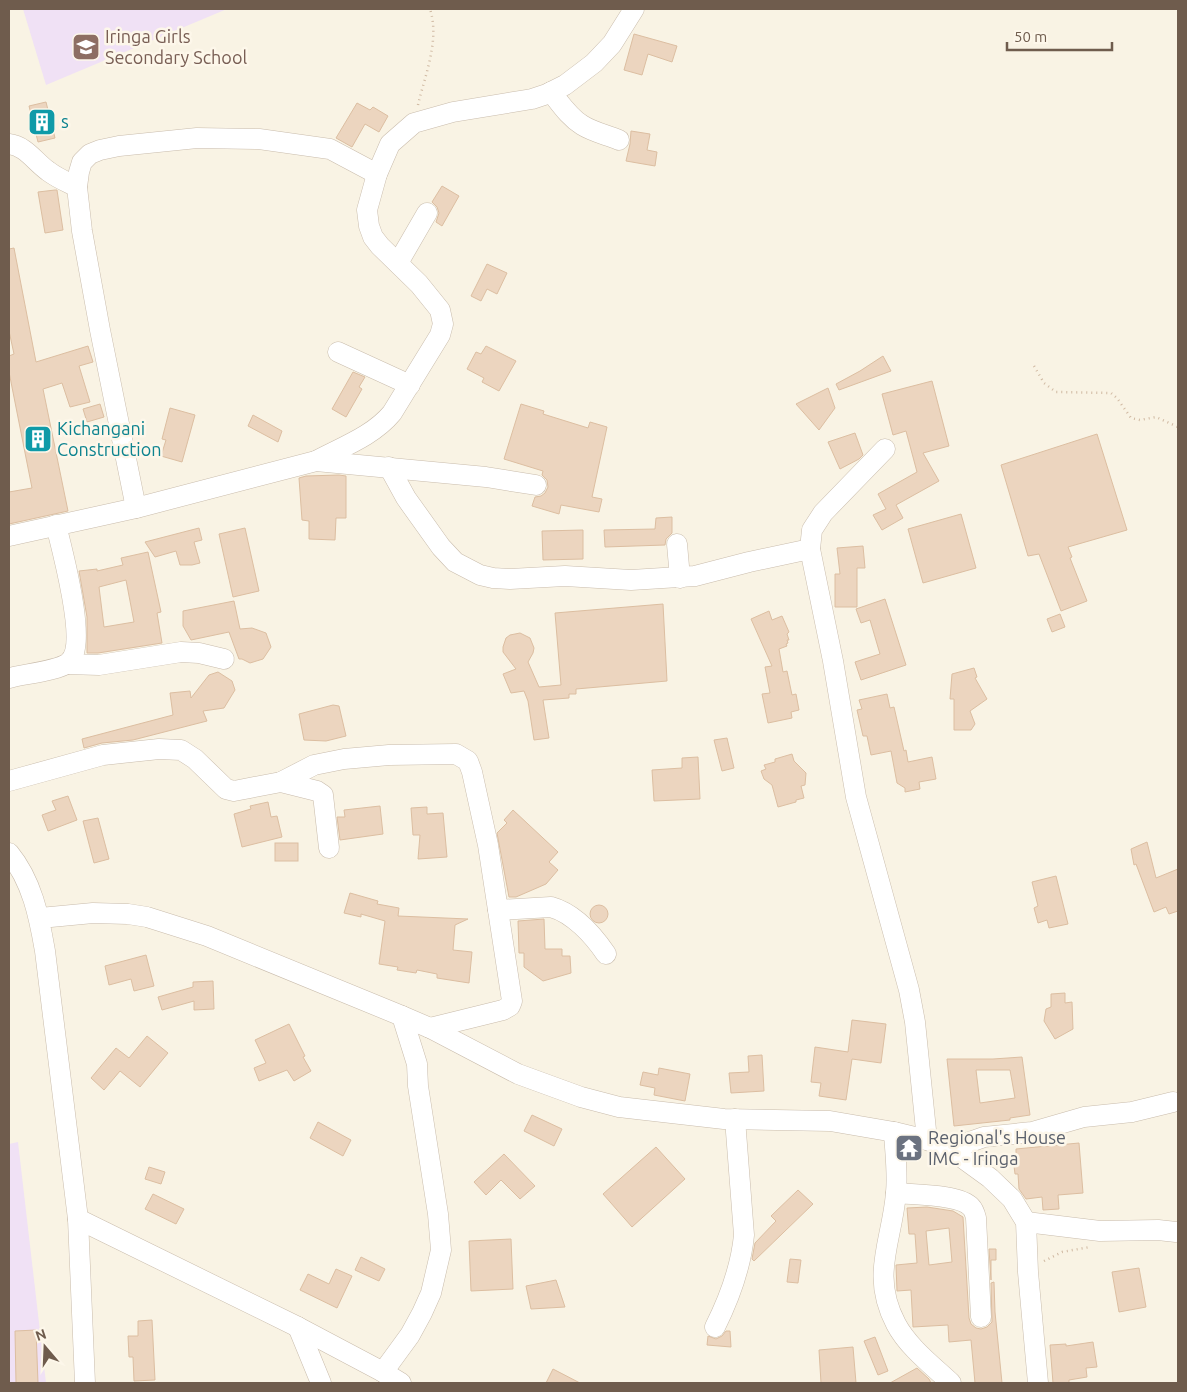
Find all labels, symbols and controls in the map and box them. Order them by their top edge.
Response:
scale bar [1007,20,1112,52]
place label: Iringa Girls Secondary School [105,26,247,67]
text: 50 m [1014,28,1047,45]
school or university icon: Iringa Girls Secondary School [71,32,101,62]
building icon: s [27,107,57,137]
place label: s [61,111,69,131]
place label: Kichangani Construction [57,418,161,459]
building icon: Kichangani Construction [23,424,53,454]
place label: Regional's House IMC - Iringa [928,1127,1066,1168]
temple icon: Regional's House IMC - Iringa [894,1133,924,1163]
north arrow [20,1322,70,1372]
text: N [33,1325,48,1344]

